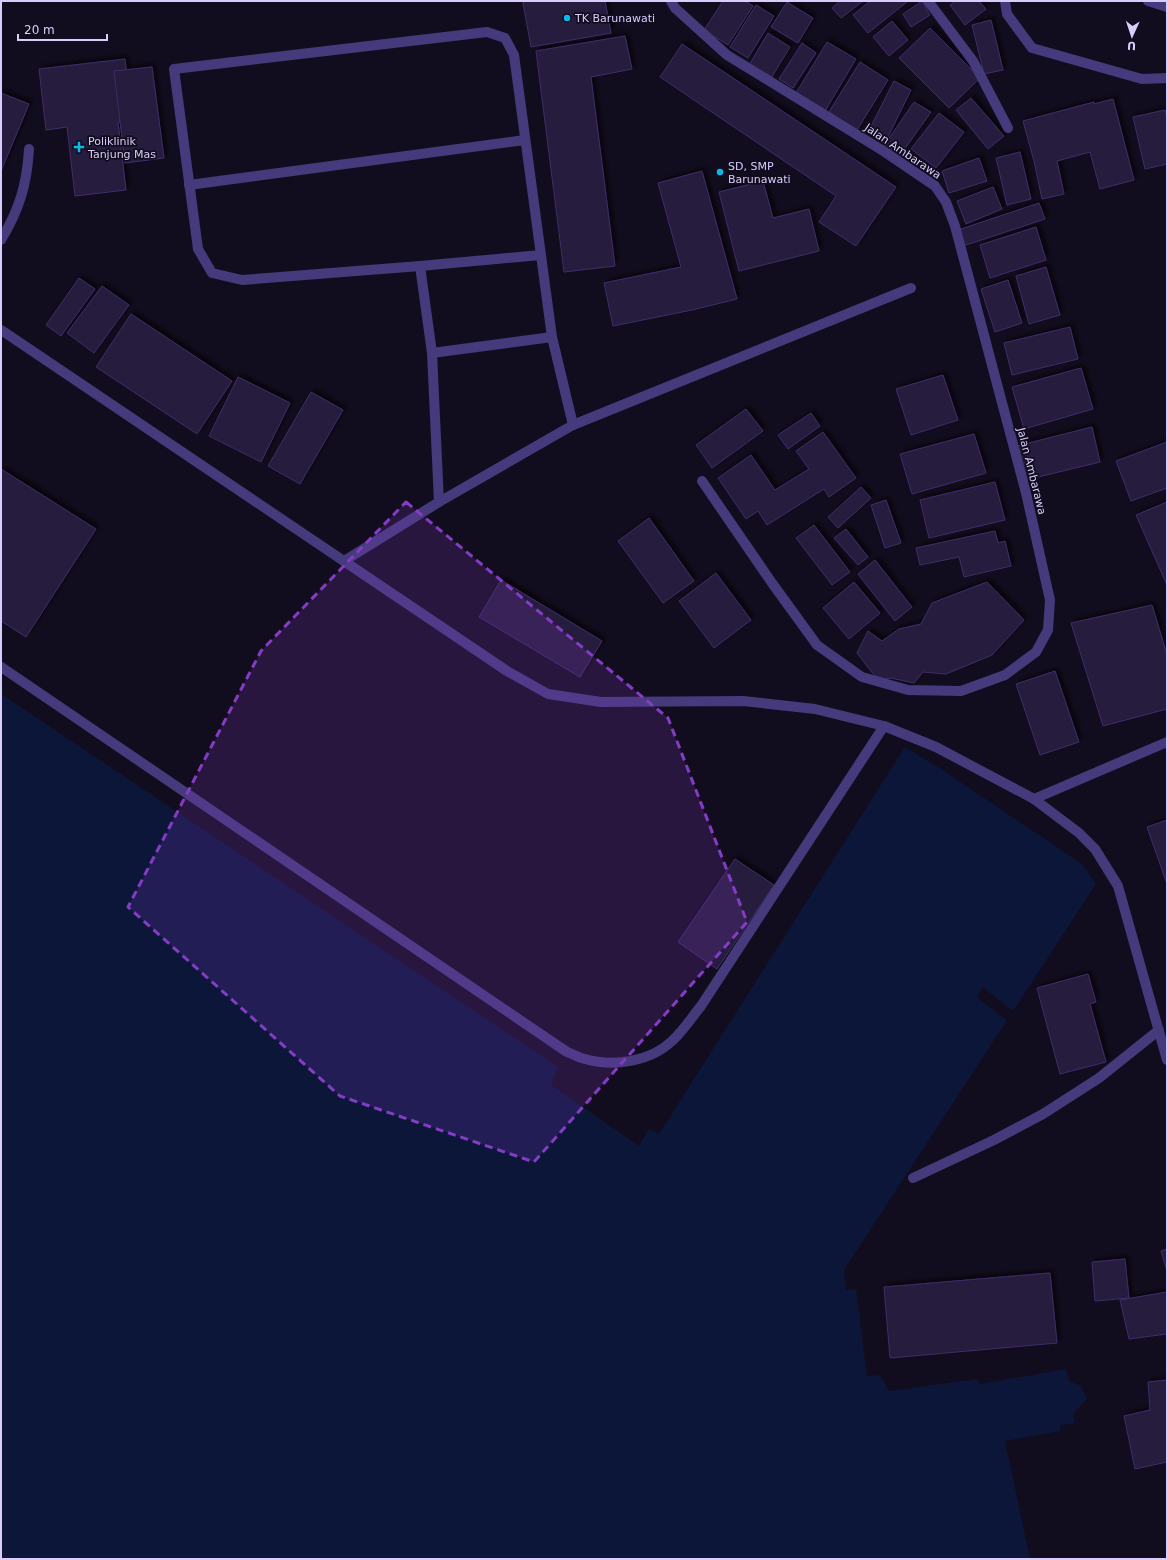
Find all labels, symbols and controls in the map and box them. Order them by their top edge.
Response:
place label: TK Barunawati [574,12,655,25]
marker: TK Barunawati [562,13,572,23]
scale bar [18,16,107,42]
north arrow [1112,16,1152,56]
text: 20 m [24,23,55,37]
text: U [1127,39,1136,52]
street label: Jalan Ambarawa [861,121,943,182]
place label: Poliklinik Tanjung Mas [87,135,156,161]
marker: Poliklinik Tanjung Mas [73,141,85,153]
place label: SD, SMP Barunawati [728,160,791,186]
marker: SD, SMP Barunawati [715,167,725,177]
street label: Jalan Ambarawa [1014,425,1049,516]

